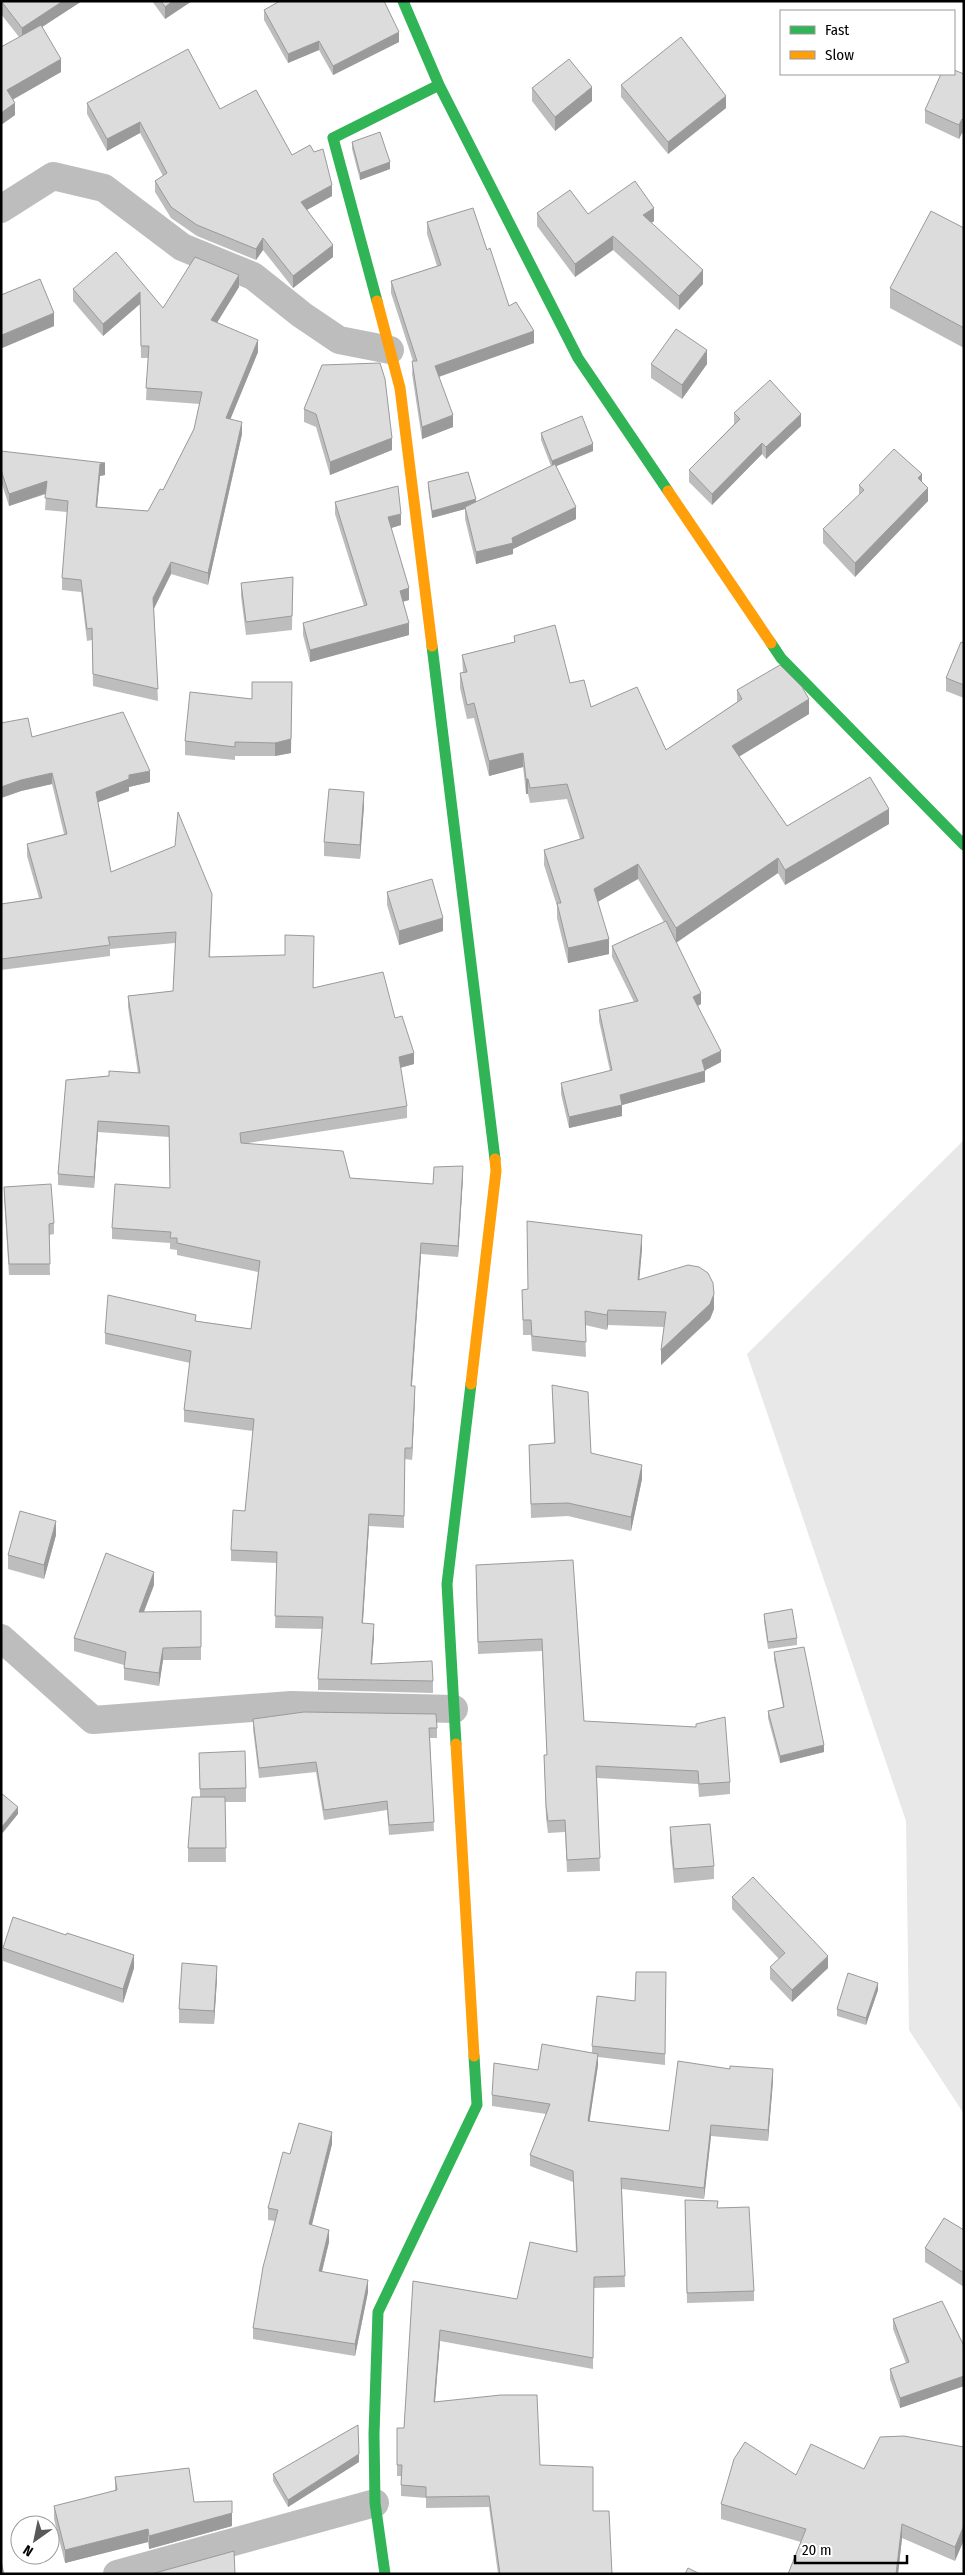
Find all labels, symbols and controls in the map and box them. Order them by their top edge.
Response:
legend [780,10,955,75]
text: Fast [825,21,849,39]
text: Slow [825,46,854,64]
north arrow [10,2515,60,2565]
scale bar [795,2532,908,2564]
text: N [20,2541,36,2560]
text: 20 m [802,2541,832,2559]

